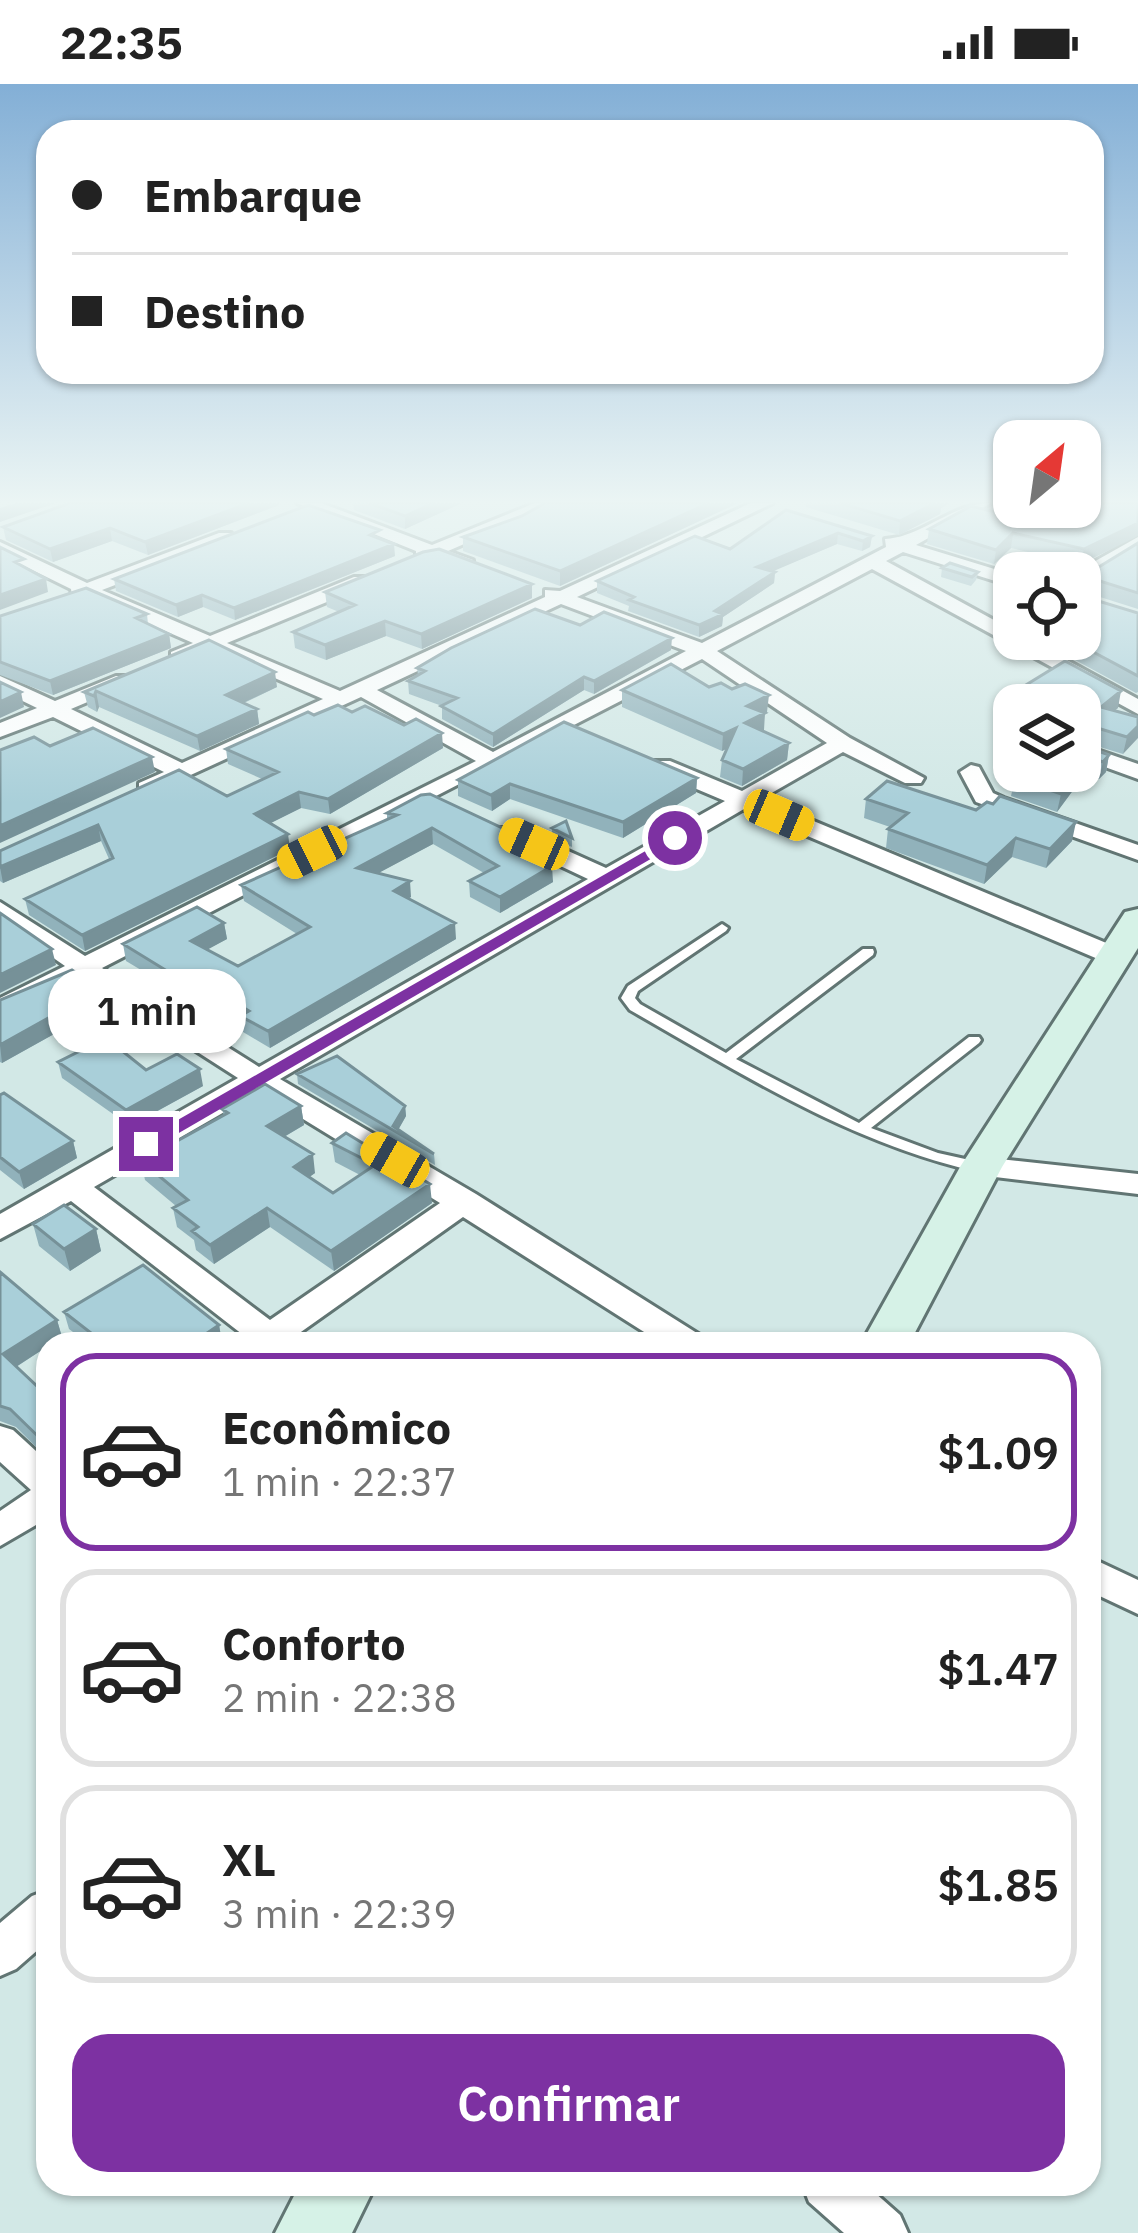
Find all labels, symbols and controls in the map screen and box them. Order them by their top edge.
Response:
text: 22:35 [60,13,183,71]
text: Embarque [144,166,362,224]
text: Destino [144,282,305,340]
north arrow [993,420,1101,528]
map controls [993,420,1101,792]
button: locate [993,552,1101,660]
button: layers [993,684,1101,792]
car [739,784,819,846]
route start [648,811,702,865]
car [494,813,574,875]
car [272,820,352,884]
callout: 1 min [47,970,245,1054]
text: 1 min [97,985,197,1036]
route end [119,1117,173,1171]
car [355,1126,435,1194]
icon: car [78,1398,186,1506]
text: Econômico [222,1398,451,1456]
text: $1.09 [938,1423,1059,1481]
text: 1 min · 22:37 [222,1456,457,1507]
icon: car [78,1614,186,1722]
text: Conforto [222,1614,406,1672]
text: $1.47 [938,1639,1059,1697]
text: 2 min · 22:38 [222,1672,457,1723]
icon: car [78,1830,186,1938]
text: XL [222,1830,276,1888]
text: $1.85 [938,1855,1059,1913]
text: 3 min · 22:39 [222,1888,457,1939]
button: Confirmar [72,2034,1065,2172]

